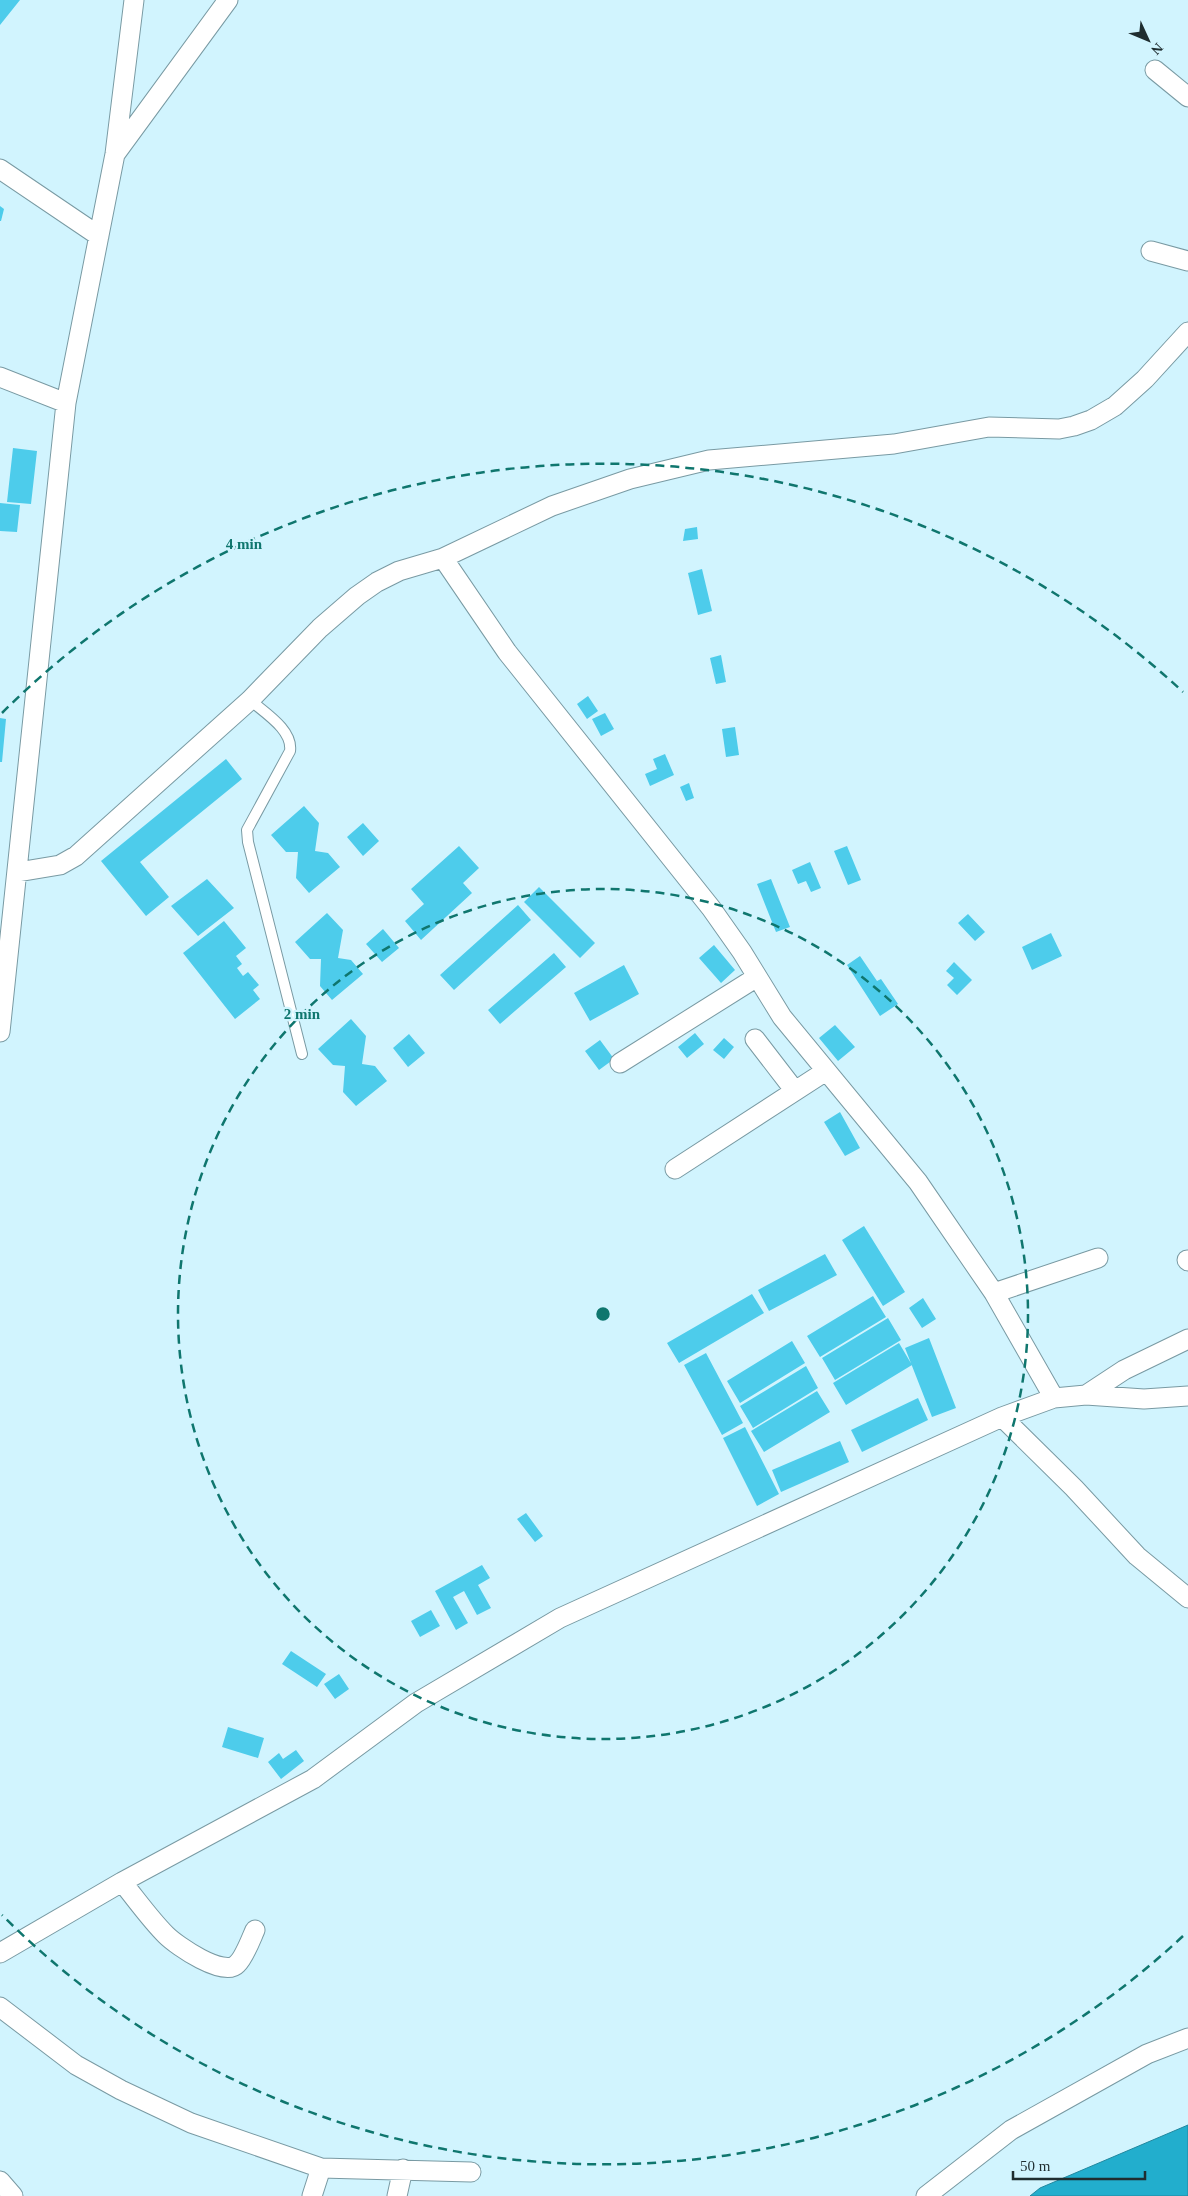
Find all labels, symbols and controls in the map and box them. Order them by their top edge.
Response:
north arrow [1123,15,1173,65]
text: N [1148,40,1166,58]
text: 4 min [226,536,263,552]
text: 2 min [284,1006,321,1022]
centre of rings [594,1305,612,1323]
scale bar [1013,2148,1146,2180]
text: 50 m [1020,2158,1051,2174]

